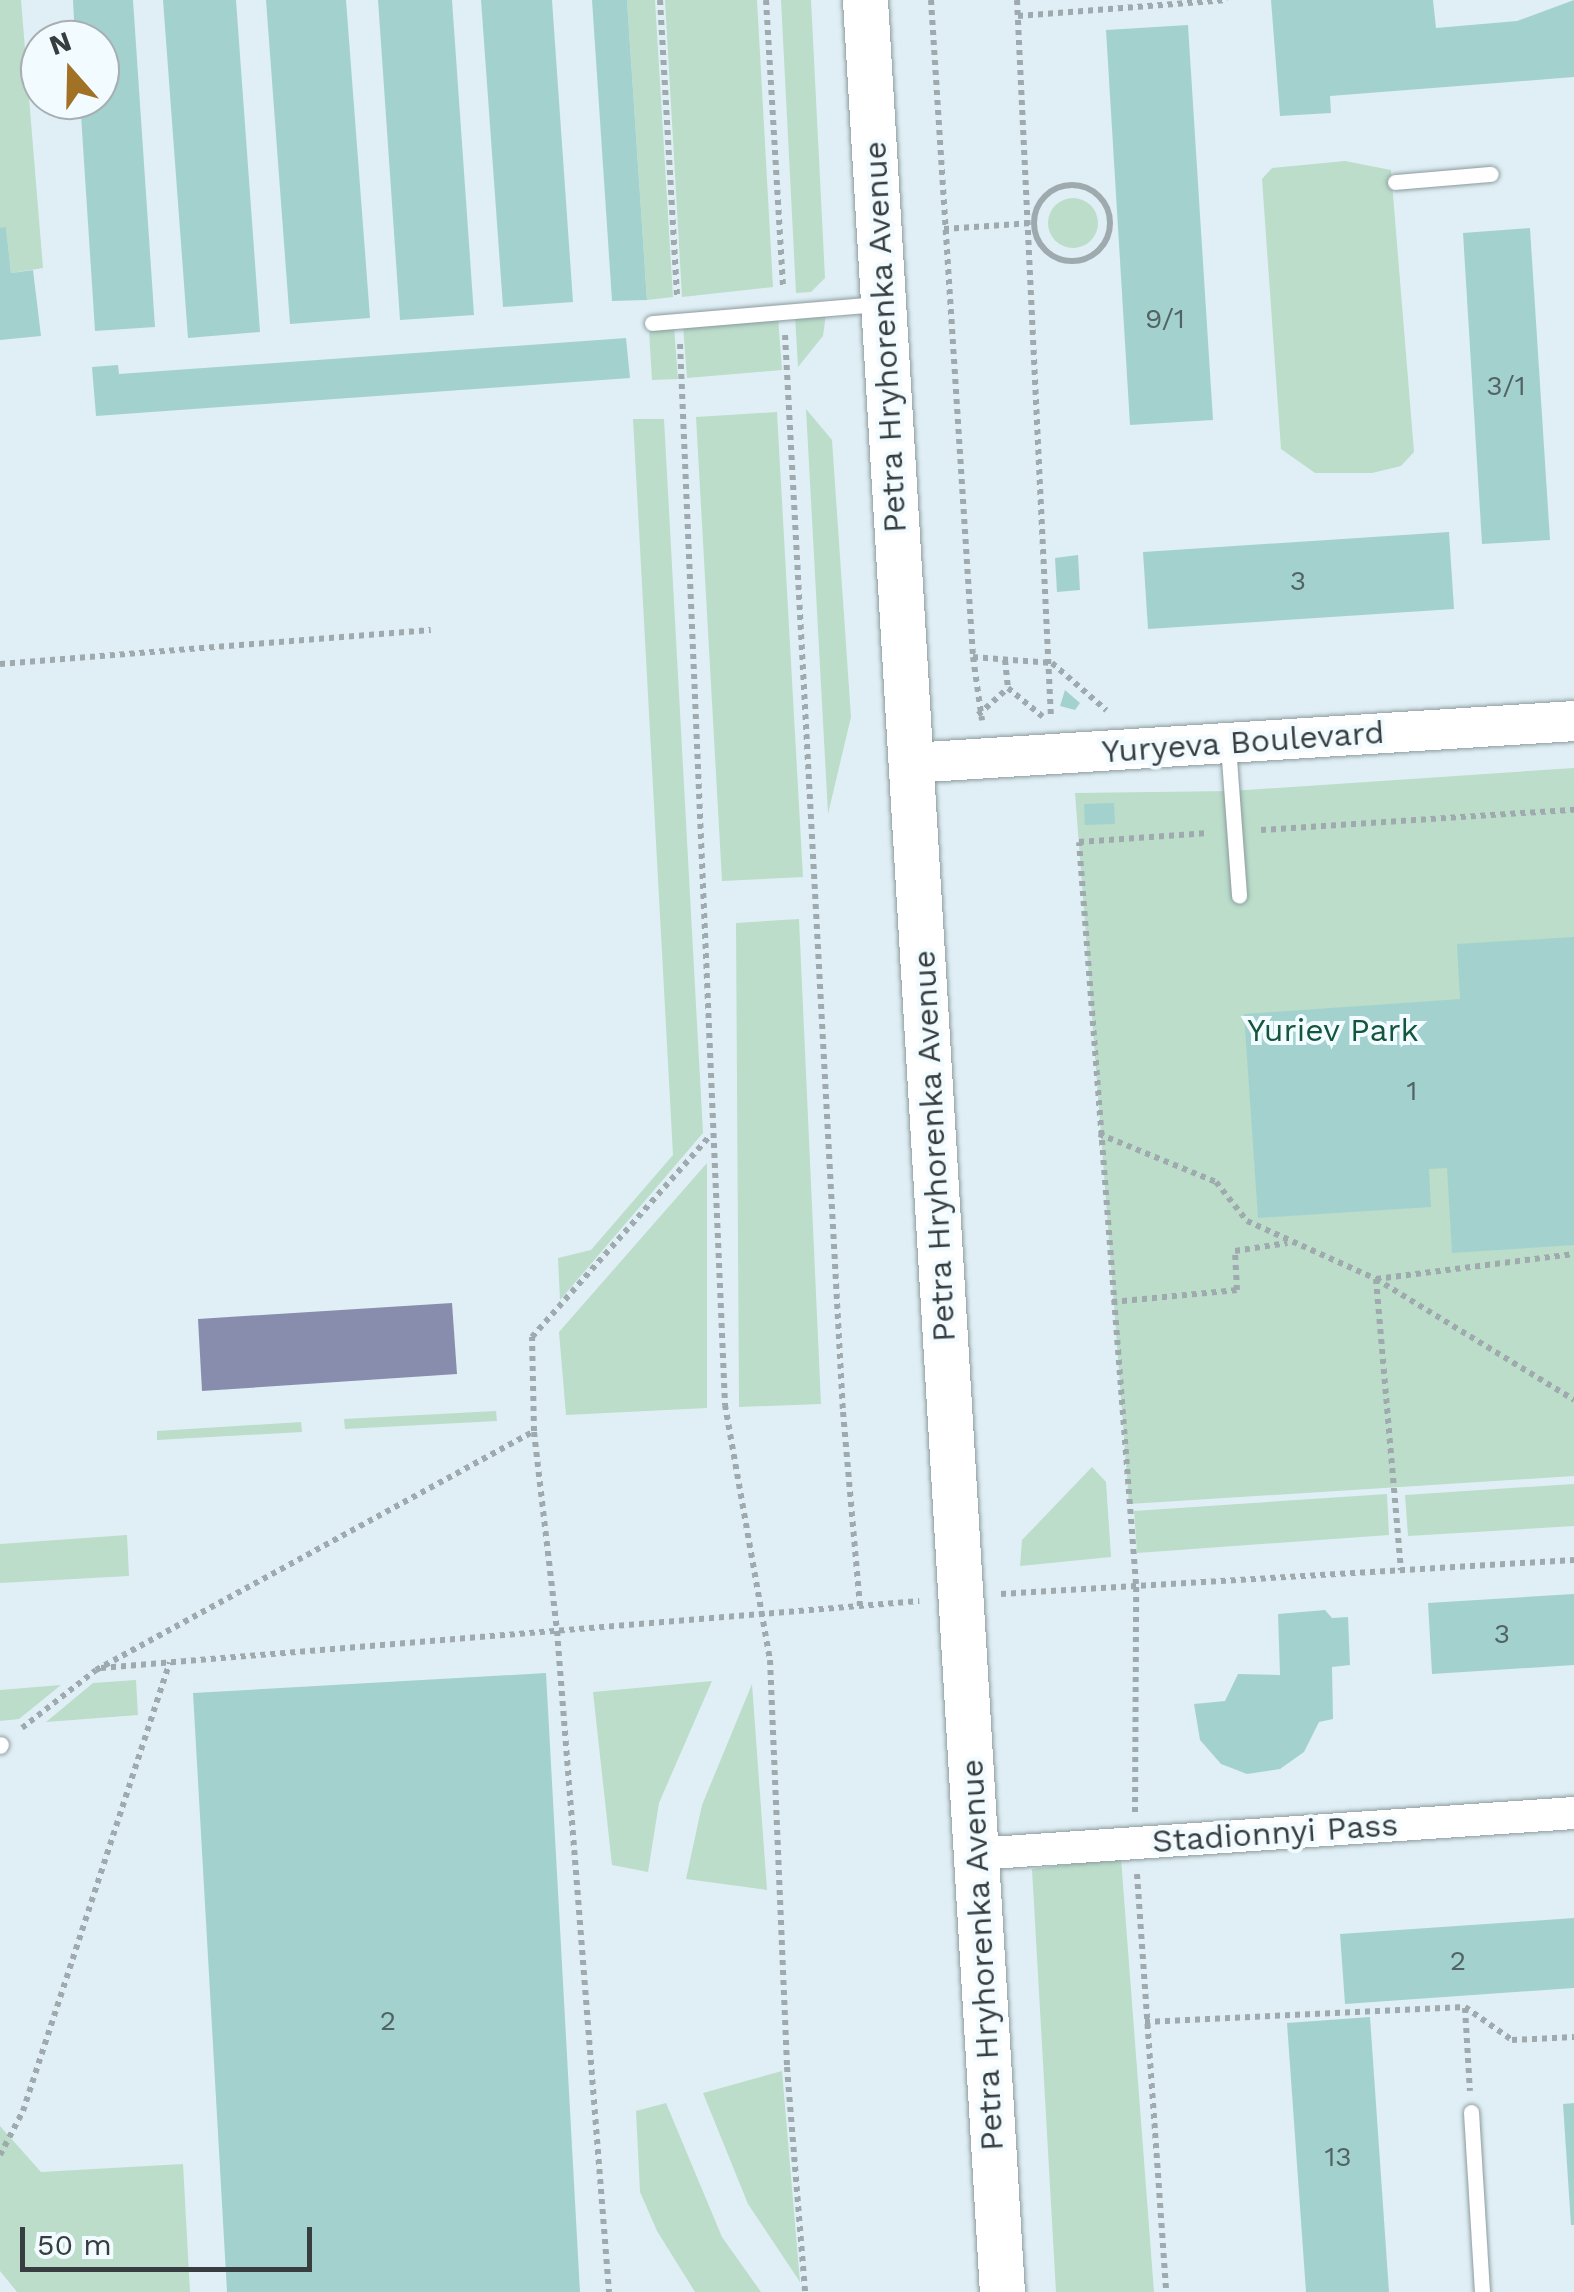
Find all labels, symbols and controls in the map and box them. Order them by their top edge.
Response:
north arrow [20,20,120,120]
text: N [45,24,76,62]
street label: Petra Hryhorenka Avenue [855,139,915,535]
house number: 9/1 [1145,302,1185,336]
house number: 3/1 [1486,369,1526,403]
house number: 3 [1290,564,1306,598]
street label: Yuryeva Boulevard [1100,713,1386,771]
street label: Petra Hryhorenka Avenue [904,948,964,1344]
park label: Yuriev Park [1247,1011,1419,1049]
house number: 1 [1407,1074,1417,1108]
house number: 3 [1494,1617,1510,1651]
street label: Petra Hryhorenka Avenue [952,1757,1012,2153]
street label: Stadionnyi Pass [1151,1805,1399,1861]
house number: 2 [1450,1944,1466,1978]
house number: 2 [380,2004,396,2038]
house number: 13 [1324,2140,1352,2174]
scale bar [25,2207,318,2269]
text: 50 m [37,2227,112,2262]

